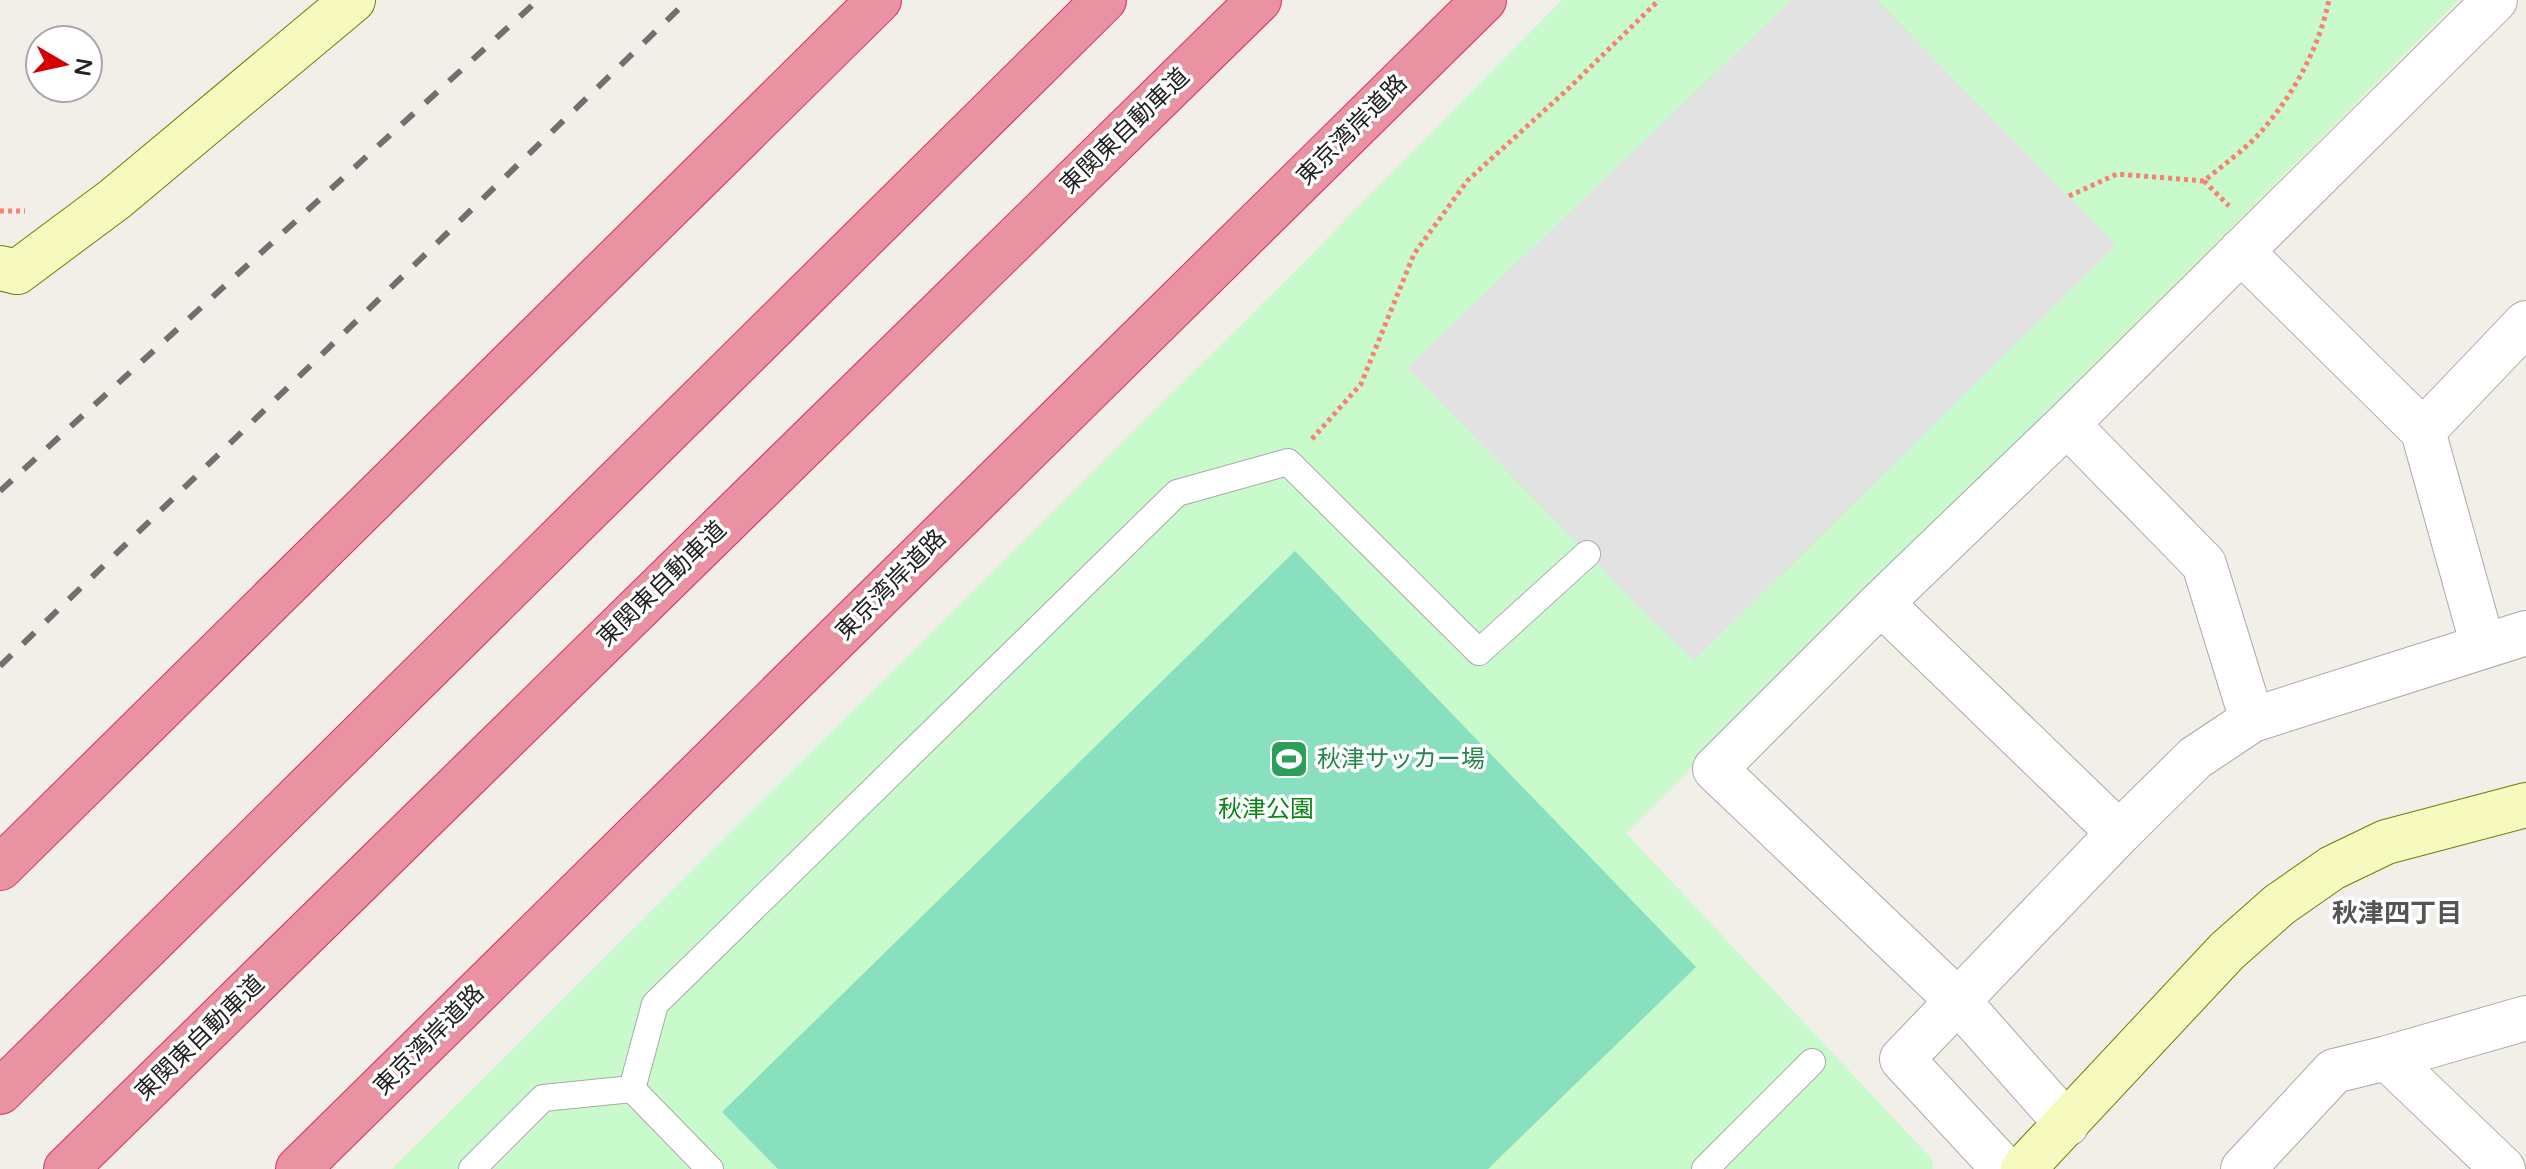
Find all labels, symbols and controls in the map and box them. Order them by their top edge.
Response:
north arrow [24,24,104,104]
text: N [69,56,97,78]
street label: 東関東自動車道 [1055,62,1195,200]
street label: 東京湾岸道路 [1291,69,1413,191]
street label: 東関東自動車道 [592,515,732,653]
street label: 東京湾岸道路 [830,524,952,646]
sports icon: 秋津サッカー場 [1268,738,1310,780]
place label: 秋津サッカー場 [1317,745,1485,774]
park label: 秋津公園 [1218,795,1314,824]
district label: 秋津四丁目 [2332,898,2462,929]
street label: 東関東自動車道 [130,969,270,1107]
street label: 東京湾岸道路 [368,979,490,1101]

